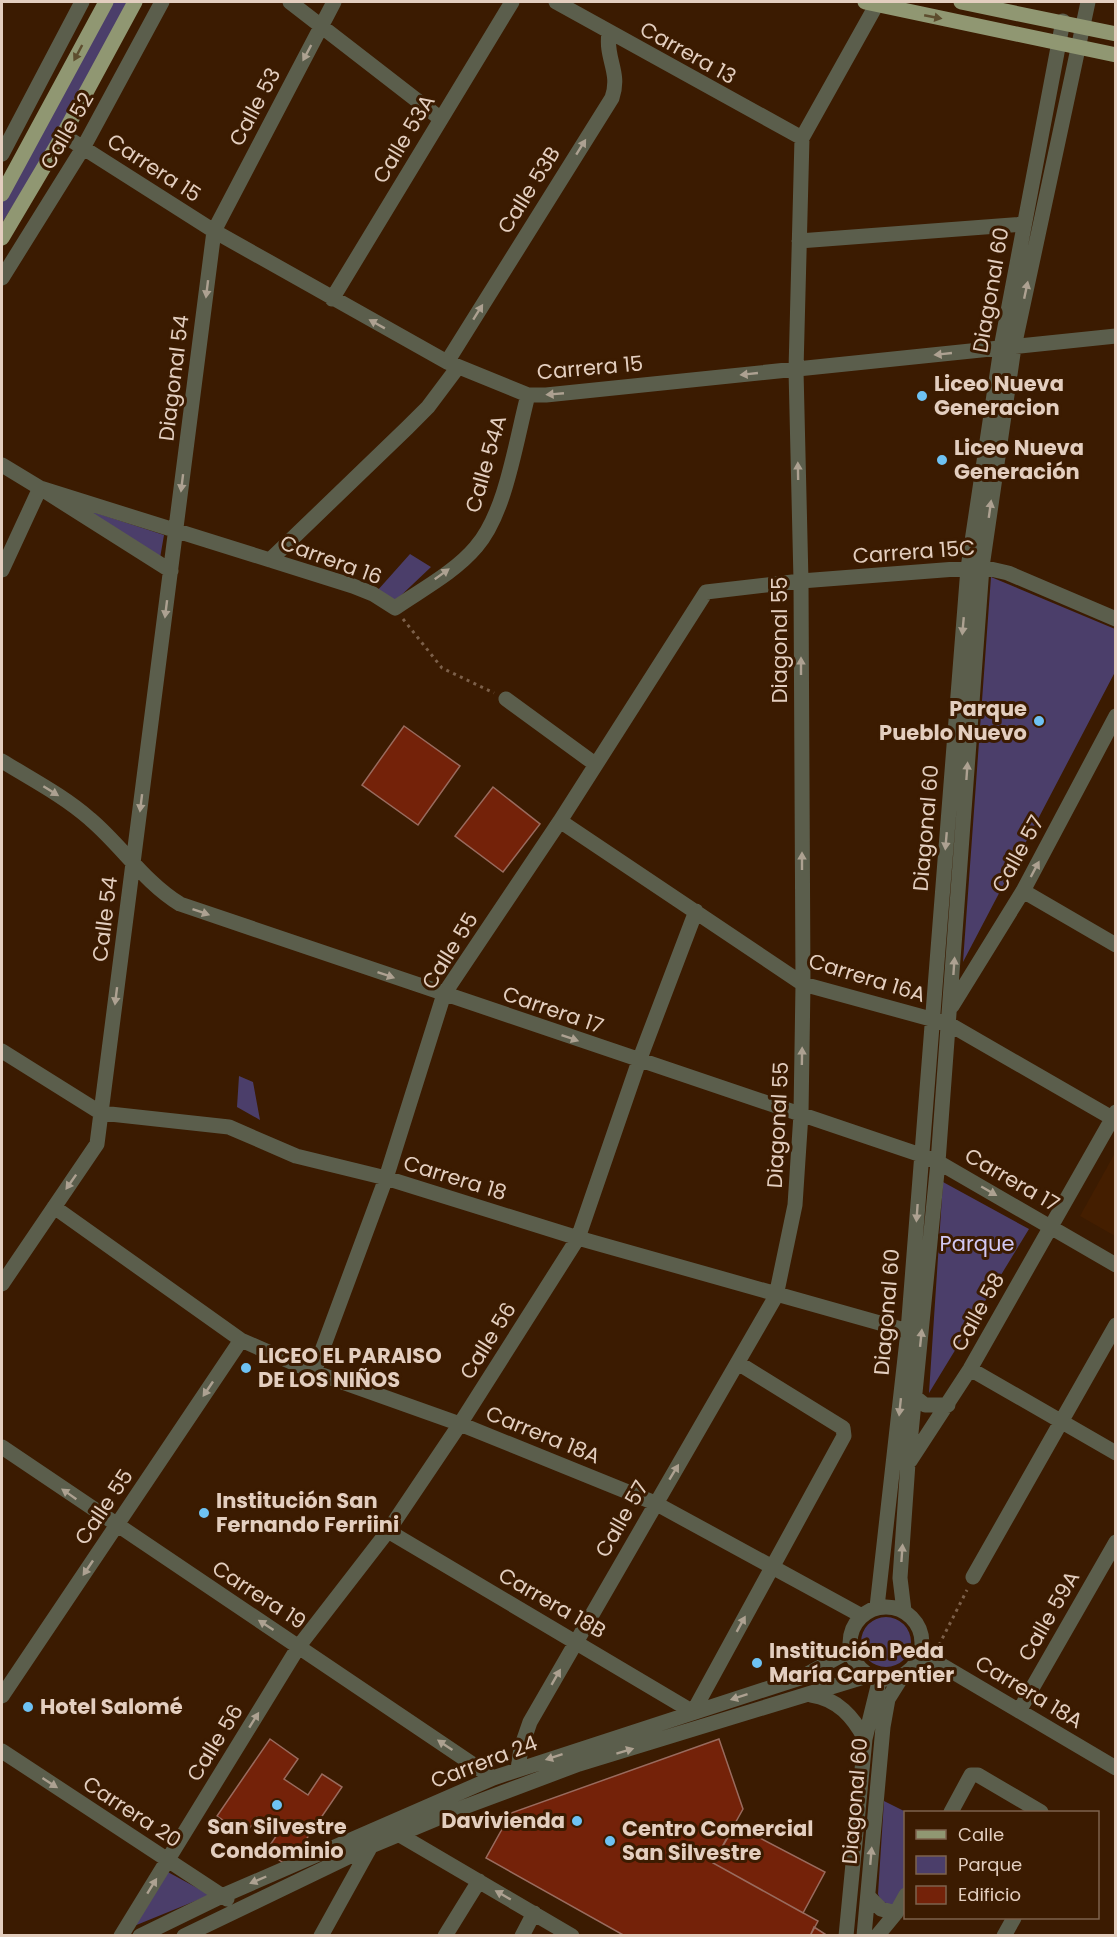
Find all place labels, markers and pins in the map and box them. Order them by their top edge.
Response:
place label: Liceo Nueva Generacion [934,369,1064,422]
marker: Liceo Nueva Generacion [915,389,929,403]
place label: Liceo Nueva Generación [954,433,1084,486]
marker: Liceo Nueva Generación [935,453,949,467]
place label: Parque Pueblo Nuevo [879,694,1027,747]
marker: Parque Pueblo Nuevo [1032,714,1046,728]
place label: LICEO EL PARAISO DE LOS NIÑOS [258,1341,442,1394]
marker: LICEO EL PARAISO DE LOS NIÑOS [239,1361,253,1375]
place label: Institución San Fernando Ferriini [216,1486,399,1539]
marker: Institución San Fernando Ferriini [197,1506,211,1520]
place label: Institución Peda María Carpentier [769,1636,954,1689]
marker: Institución Peda María Carpentier [750,1656,764,1670]
place label: Hotel Salomé [40,1692,183,1721]
marker: Hotel Salomé [21,1700,35,1714]
marker: San Silvestre Condominio [270,1798,284,1812]
place label: Davivienda [441,1806,565,1835]
place label: San Silvestre Condominio [207,1812,347,1865]
marker: Davivienda [570,1814,584,1828]
place label: Centro Comercial San Silvestre [622,1814,813,1867]
marker: Centro Comercial San Silvestre [603,1834,617,1848]

